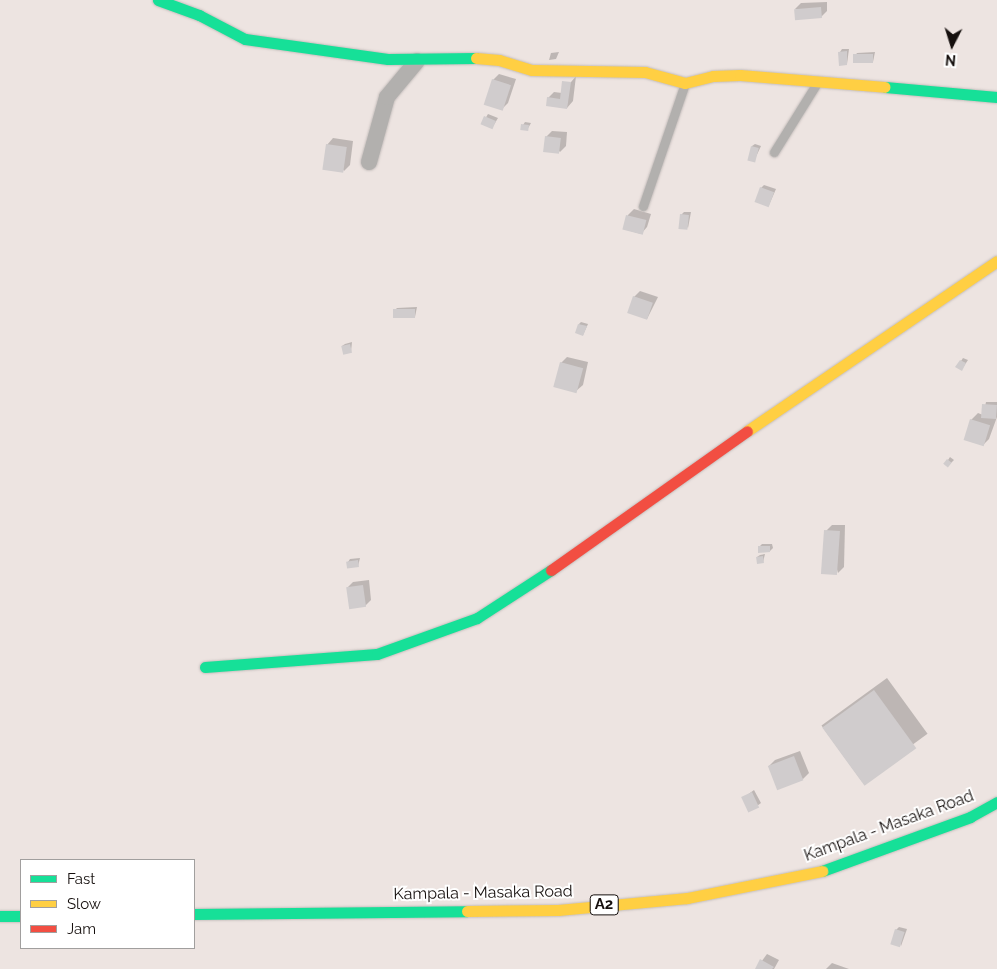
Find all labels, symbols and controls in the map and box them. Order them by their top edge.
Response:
north arrow [927,20,977,70]
text: N [945,52,957,68]
street label: Kampala - Masaka Road [802,786,976,866]
legend [20,859,195,949]
text: Fast [67,870,95,888]
street label: Kampala - Masaka Road [393,882,573,904]
road number: A2 [589,892,619,918]
text: Slow [67,895,101,913]
text: Jam [67,920,96,938]

